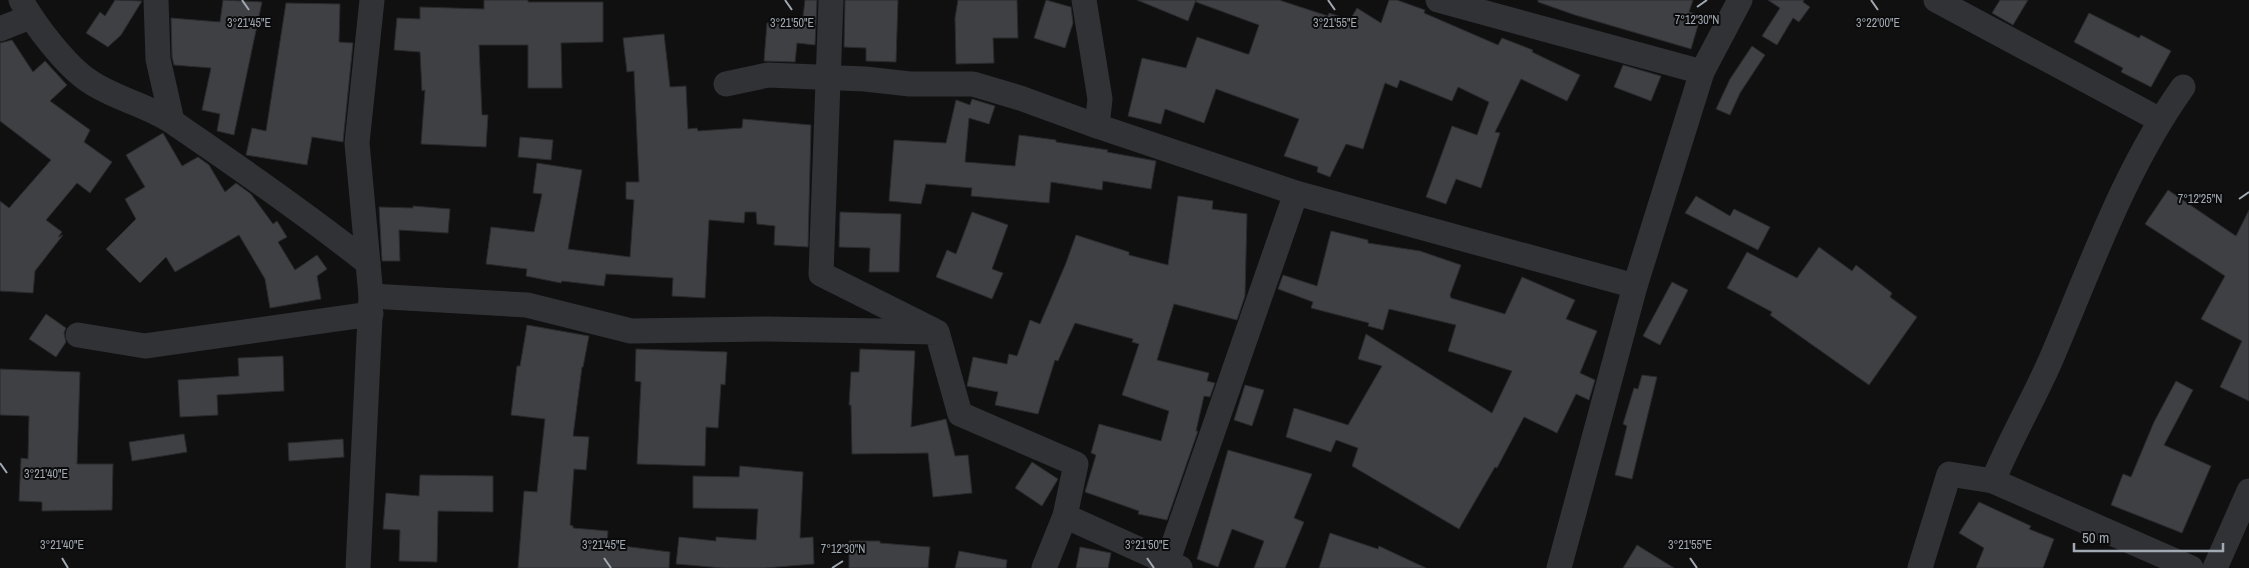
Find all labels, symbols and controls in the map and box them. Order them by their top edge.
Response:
text: 7°12'30"N [1675,12,1719,28]
text: 3°21'45"E [227,15,271,31]
text: 3°21'50"E [770,15,814,31]
text: 3°21'55"E [1313,15,1357,31]
text: 3°22'00"E [1856,15,1900,31]
text: 7°12'25"N [2178,191,2222,207]
text: 3°21'40"E [24,466,68,482]
scale bar [2074,520,2223,552]
text: 50 m [2082,527,2109,548]
text: 3°21'40"E [40,537,84,553]
text: 3°21'45"E [582,537,626,553]
text: 3°21'50"E [1125,537,1169,553]
text: 3°21'55"E [1668,537,1712,553]
text: 7°12'30"N [821,541,865,557]

